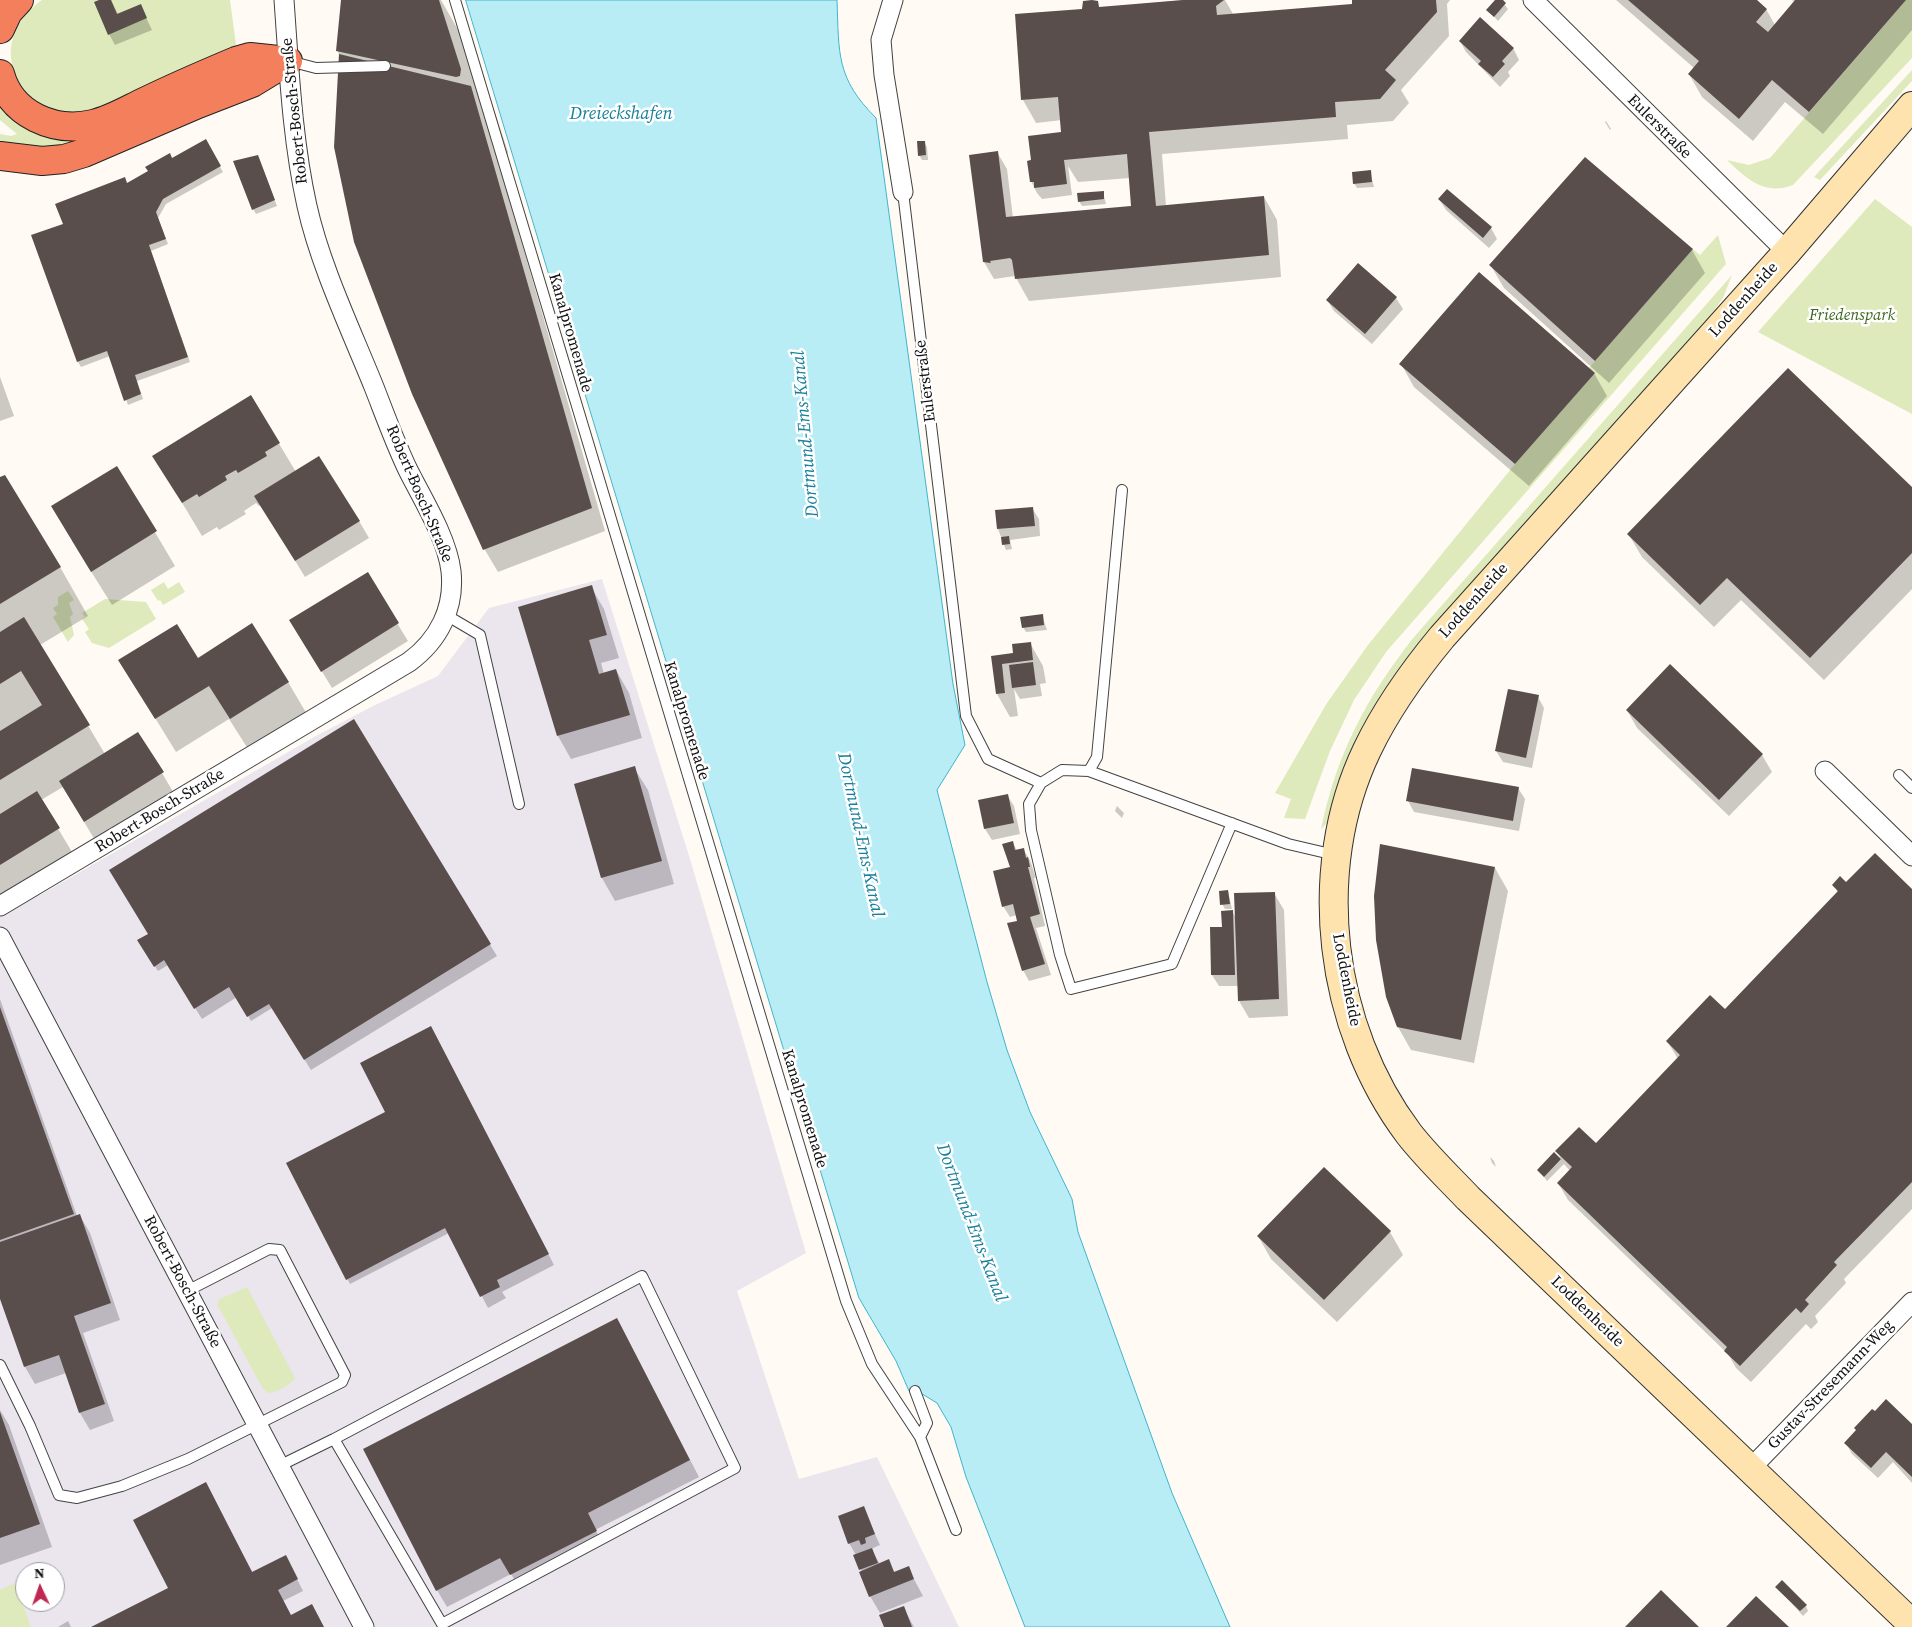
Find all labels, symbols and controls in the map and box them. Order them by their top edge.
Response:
street label: Robert-Bosch-Straße [278,37,312,185]
street label: Eulerstraße [1623,91,1695,163]
water label: Dreieckshafen [569,103,673,125]
street label: Loddenheide [1705,259,1783,341]
street label: Kanalpromenade [544,271,596,395]
park label: Friedenspark [1809,306,1895,326]
street label: Eulerstraße [911,339,941,423]
water label: Dortmund-Ems-Kanal [788,350,824,518]
street label: Robert-Bosch-Straße [381,423,457,565]
street label: Loddenheide [1435,560,1513,642]
street label: Kanalpromenade [659,659,713,783]
water label: Dortmund-Ems-Kanal [832,751,888,919]
street label: Robert-Bosch-Straße [92,765,228,857]
street label: Loddenheide [1328,932,1364,1028]
street label: Kanalpromenade [777,1047,831,1171]
water label: Dortmund-Ems-Kanal [931,1141,1011,1305]
street label: Robert-Bosch-Straße [139,1213,225,1351]
street label: Loddenheide [1546,1272,1628,1352]
street label: Gustav-Stresemann-Weg [1764,1316,1898,1454]
north arrow [15,1562,65,1612]
text: N [34,1563,45,1583]

